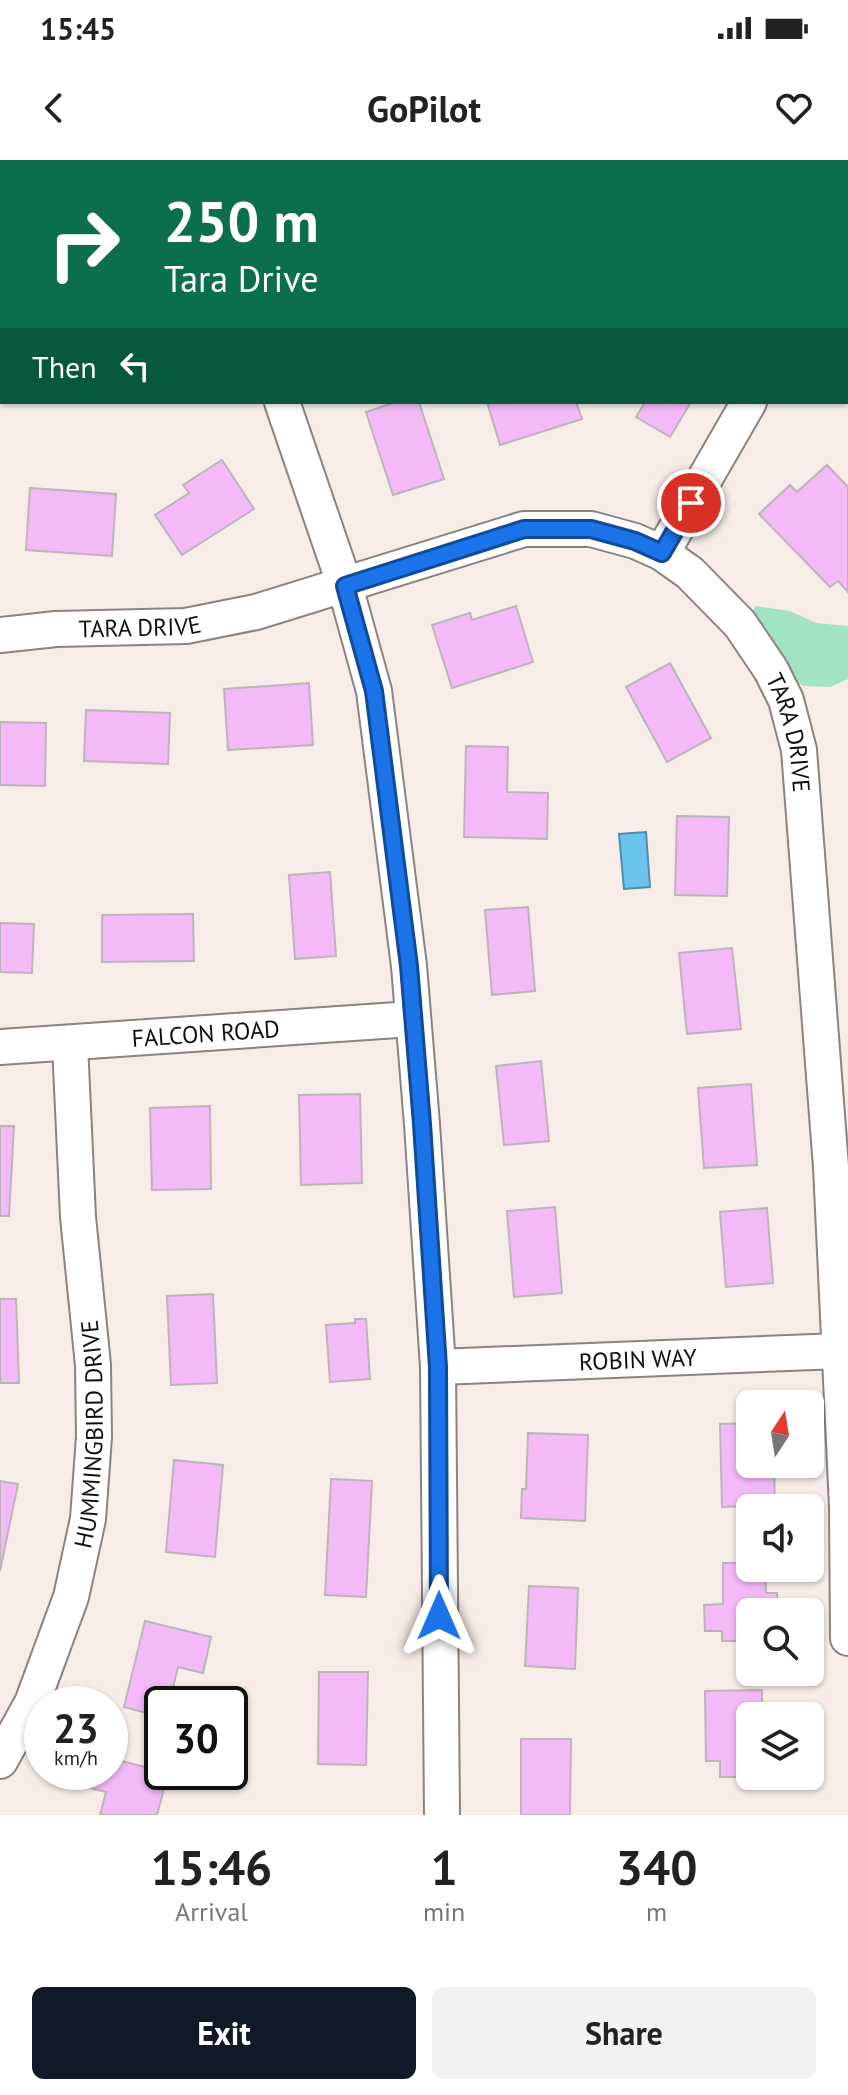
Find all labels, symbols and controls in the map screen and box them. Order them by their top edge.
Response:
text: 15:45 [40,9,116,48]
text: GoPilot [367,85,481,132]
icon: back [32,86,76,130]
icon: heart [772,86,816,130]
text: 250 m [164,185,319,257]
icon: right [32,192,136,296]
text: Tara Drive [164,255,318,302]
icon: left [113,344,157,388]
text: Then [32,347,97,386]
pin [657,469,725,537]
icon: arrive [669,481,713,525]
street label: TARA DRIVE [78,608,204,644]
street label: TARA DRIVE [759,668,818,793]
street label: FALCON ROAD [131,1013,281,1054]
street label: HUMMINGBIRD DRIVE [67,1319,110,1551]
street label: ROBIN WAY [578,1341,698,1377]
north arrow [736,1390,824,1478]
map controls [736,1390,824,1790]
button: sound [736,1494,824,1582]
position arrow [397,1574,481,1658]
button: search [736,1598,824,1686]
speed limit sign: 30 [144,1686,248,1790]
text: 23 [53,1702,99,1754]
button: layers [736,1702,824,1790]
text: km/h [54,1745,98,1771]
text: 15:46 [151,1836,272,1898]
text: 1 [430,1836,458,1898]
text: 340 [616,1836,697,1898]
text: Arrival [175,1895,248,1928]
text: min [423,1895,465,1928]
text: m [646,1895,667,1928]
button: Exit [32,1987,416,2079]
button: Share [432,1987,816,2079]

